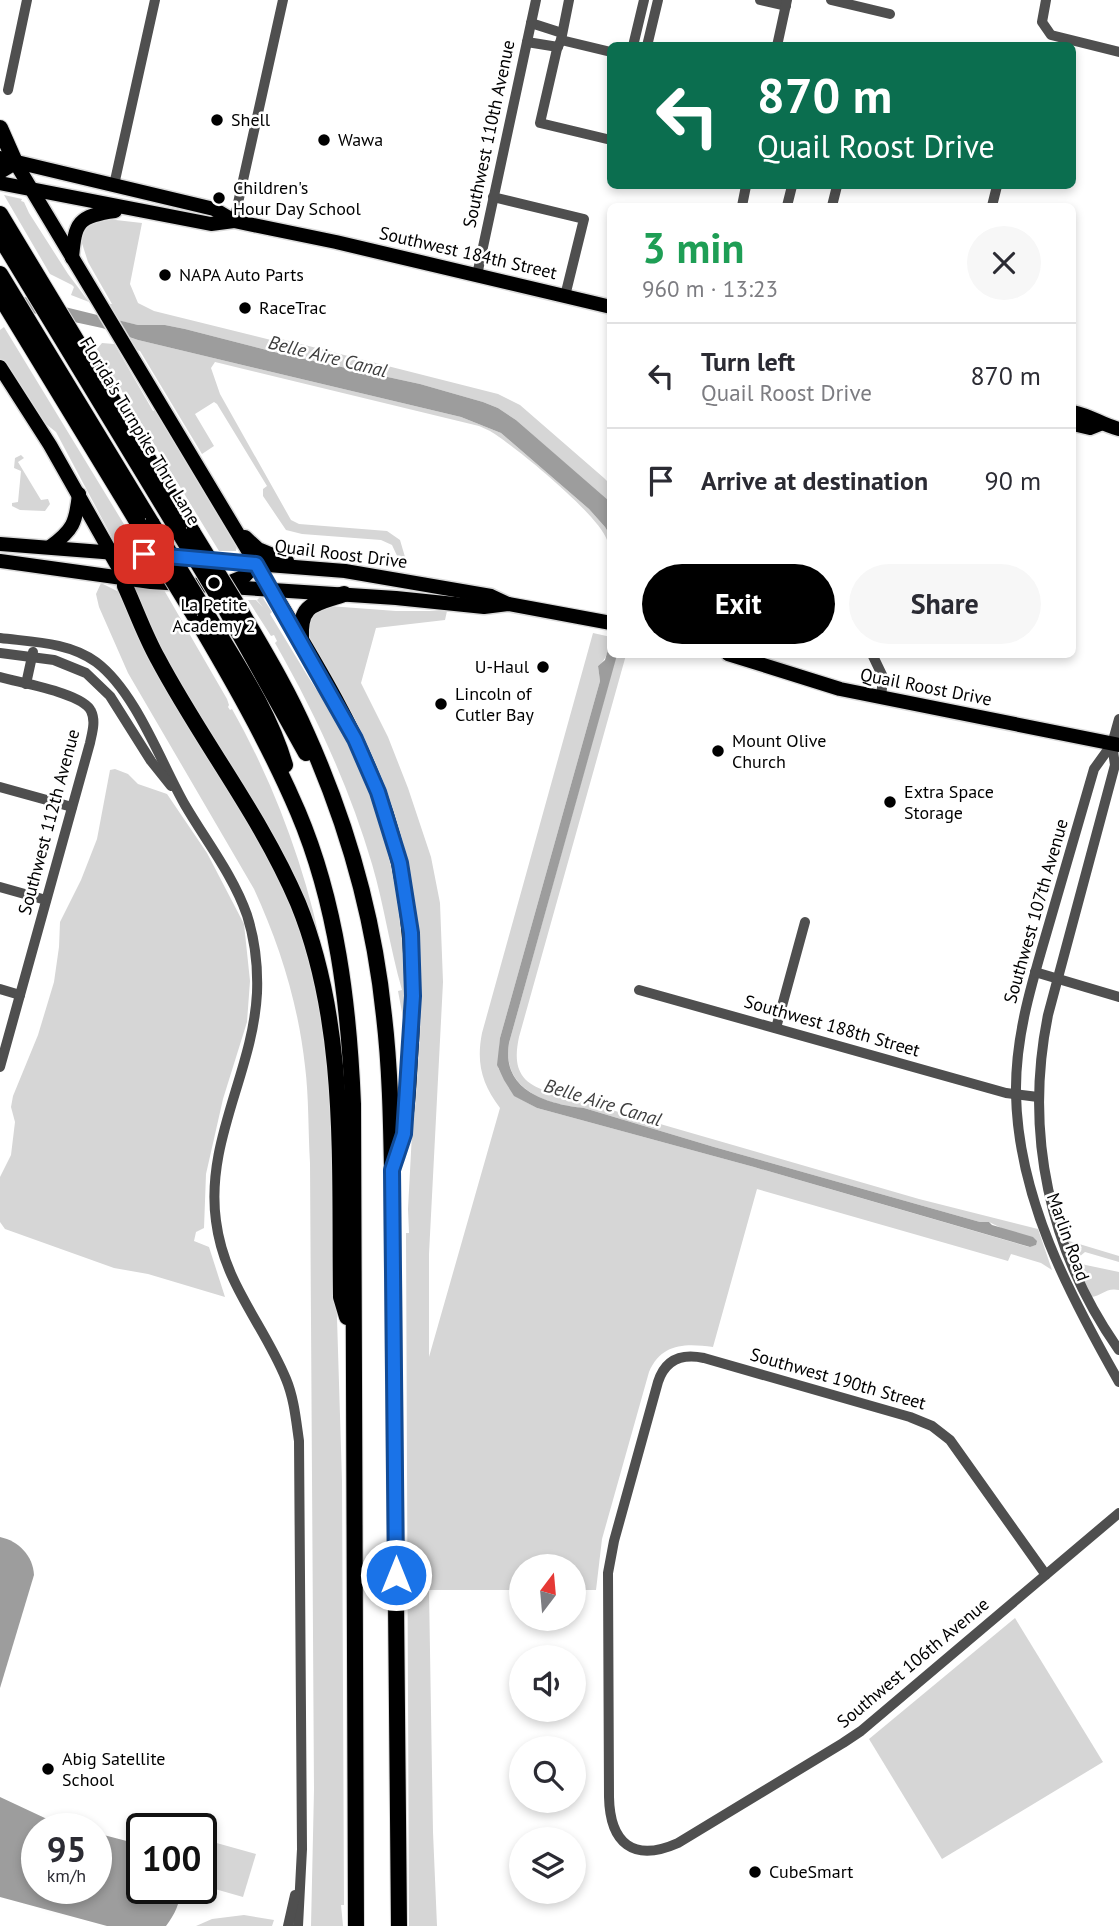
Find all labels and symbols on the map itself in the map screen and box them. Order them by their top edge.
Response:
street label: Southwest 110th Avenue [457,38,520,230]
place label: Shell [231,108,271,131]
marker: Shell [209,112,225,128]
place label: Wawa [338,128,383,151]
marker: Wawa [316,132,332,148]
place label: Children's Hour Day School [233,176,361,220]
marker: Children's Hour Day School [211,190,227,206]
street label: Southwest 184th Street [377,221,559,284]
place label: NAPA Auto Parts [179,263,304,286]
marker: NAPA Auto Parts [157,267,173,283]
place label: RaceTrac [259,296,327,319]
marker: RaceTrac [237,300,253,316]
water label: Belle Aire Canal [266,330,390,382]
street label: Florida's Turnpike Thru Lane [75,332,206,529]
pin [114,524,174,584]
street label: Quail Roost Drive [273,534,409,573]
marker: La Petite Academy 2 [206,575,222,591]
place label: La Petite Academy 2 [172,593,256,637]
place label: U-Haul [475,655,530,678]
marker: U-Haul [535,659,551,675]
street label: Quail Roost Drive [858,662,994,711]
place label: Lincoln of Cutler Bay [455,682,535,726]
marker: Lincoln of Cutler Bay [433,696,449,712]
street label: Southwest 112th Avenue [13,726,84,917]
place label: Mount Olive Church [732,729,826,773]
marker: Mount Olive Church [710,743,726,759]
place label: Extra Space Storage [904,780,994,824]
marker: Extra Space Storage [882,794,898,810]
street label: Southwest 107th Avenue [998,816,1073,1006]
street label: Southwest 188th Street [742,989,923,1062]
water label: Belle Aire Canal [541,1073,665,1131]
street label: Marlin Road [1042,1190,1095,1284]
street label: Southwest 190th Street [748,1342,929,1415]
position arrow [359,1538,433,1612]
north arrow [509,1554,586,1631]
street label: Southwest 106th Avenue [832,1592,993,1733]
place label: Abig Satellite School [62,1747,165,1791]
marker: Abig Satellite School [40,1761,56,1777]
speed limit sign: 100 [126,1813,217,1904]
place label: CubeSmart [769,1860,853,1883]
marker: CubeSmart [747,1864,763,1880]

